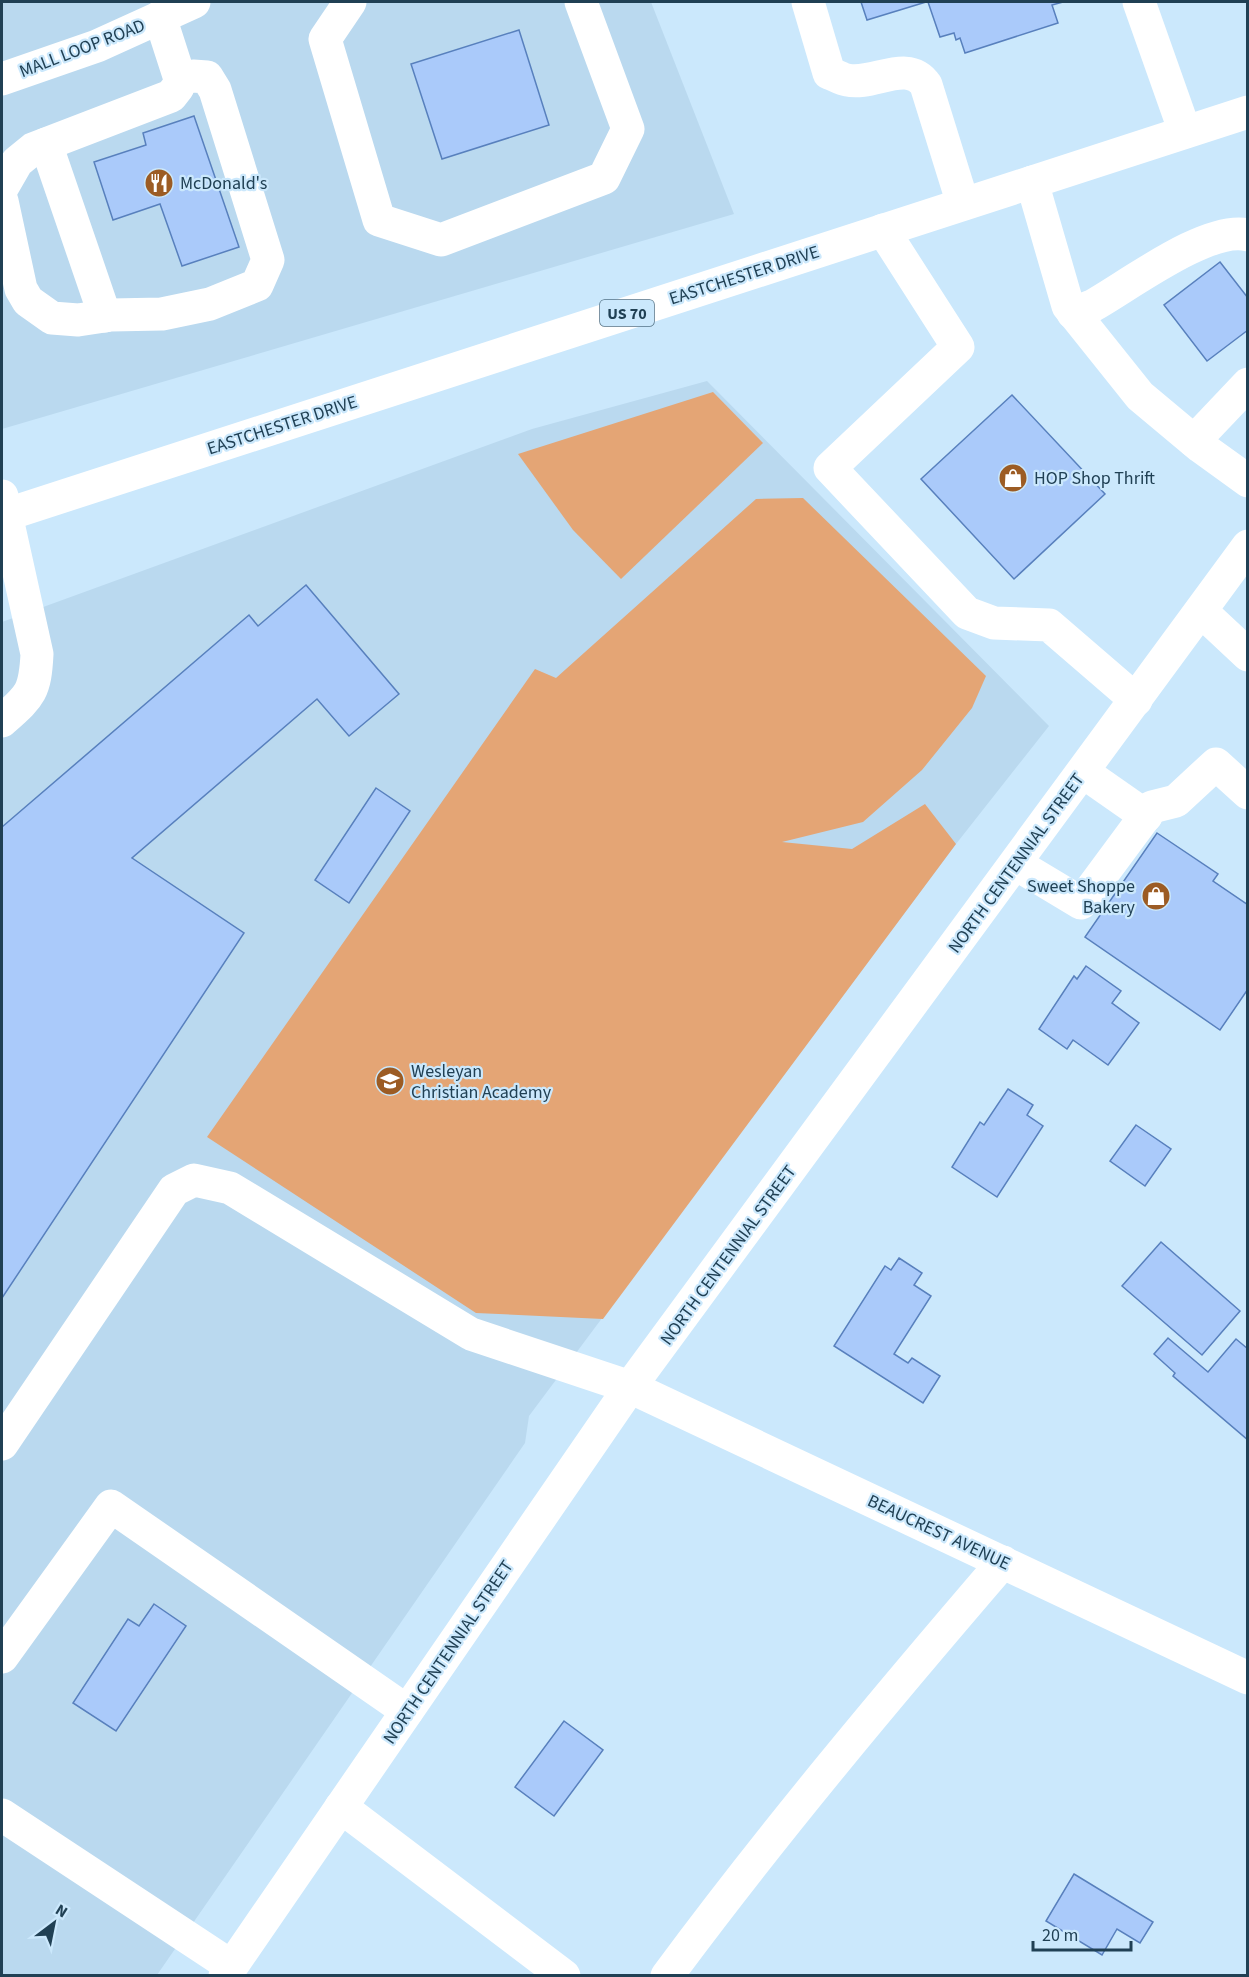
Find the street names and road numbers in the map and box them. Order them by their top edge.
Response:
street label: MALL LOOP ROAD [16,13,149,84]
street label: EASTCHESTER DRIVE [666,239,822,312]
road number: US 70 [600,300,654,326]
street label: EASTCHESTER DRIVE [204,389,360,462]
street label: NORTH CENTENNIAL STREET [943,768,1091,958]
street label: NORTH CENTENNIAL STREET [655,1160,803,1350]
street label: BEAUCREST AVENUE [863,1488,1014,1576]
street label: NORTH CENTENNIAL STREET [377,1555,520,1749]

